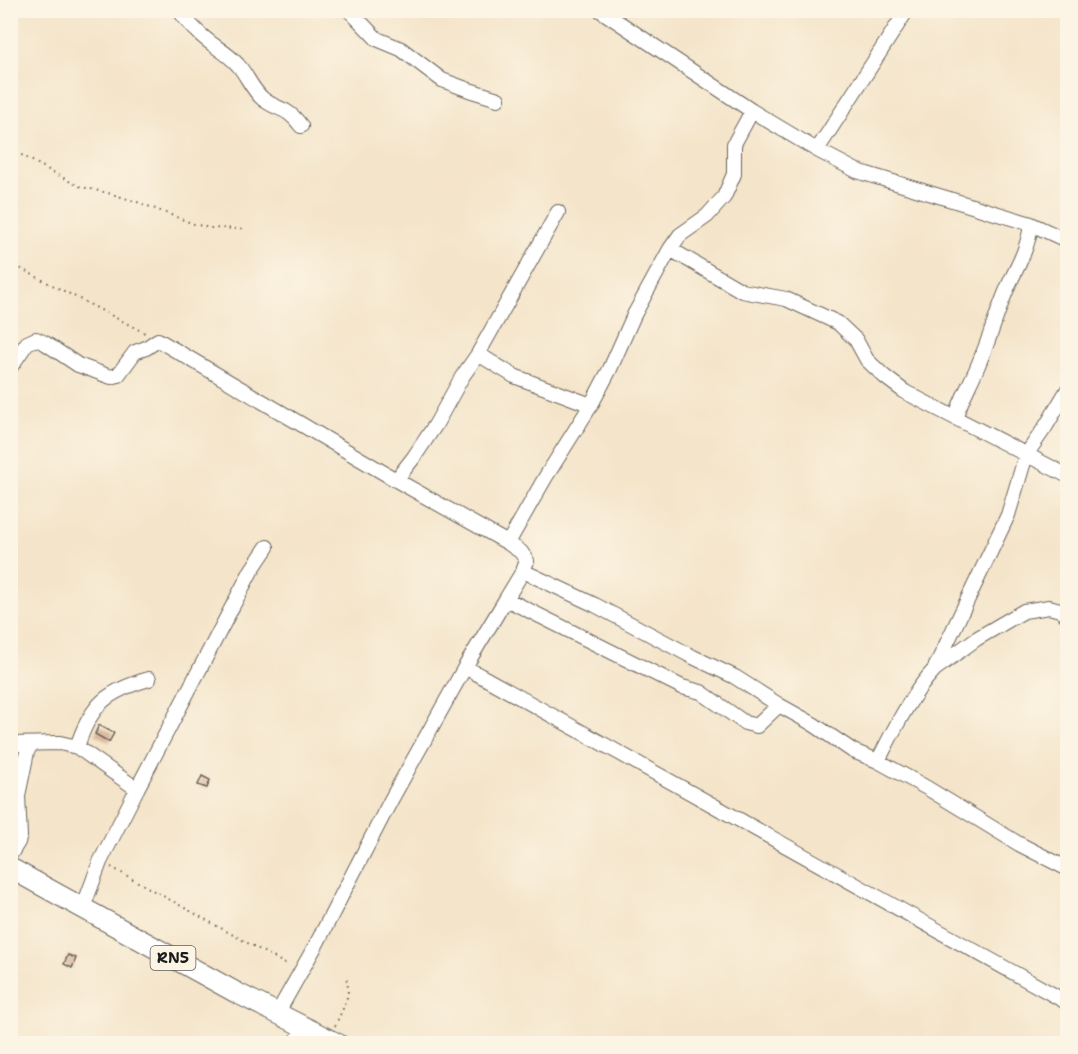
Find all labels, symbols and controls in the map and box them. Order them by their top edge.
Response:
road number: RN5 [150,946,195,970]

